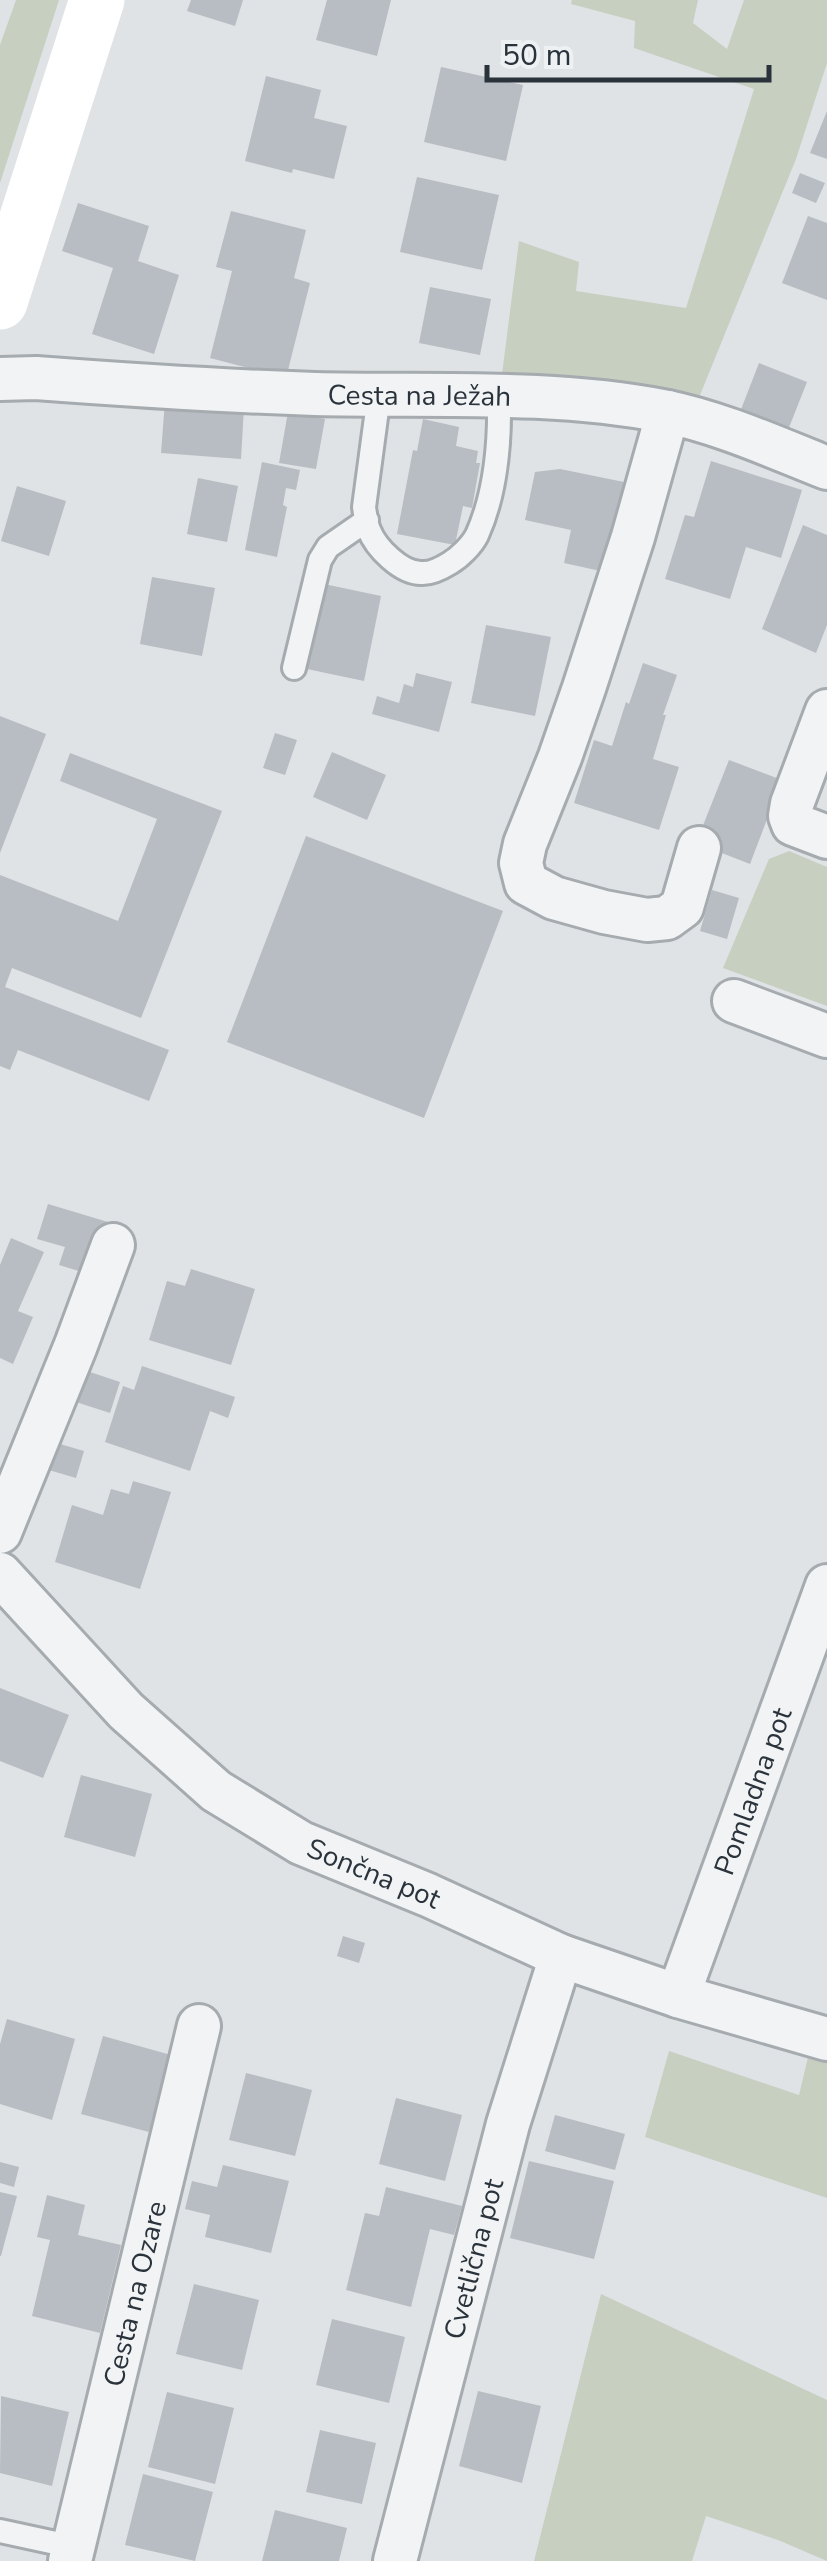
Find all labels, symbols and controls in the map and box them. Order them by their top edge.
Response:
scale bar [487,20,770,82]
text: 50 m [502,35,571,76]
street label: Cesta na Ježah [327,376,512,416]
street label: Pomladna pot [706,1702,801,1880]
street label: Sončna pot [301,1829,447,1918]
street label: Cvetlična pot [435,2175,513,2344]
street label: Cesta na Ozare [95,2197,176,2391]

